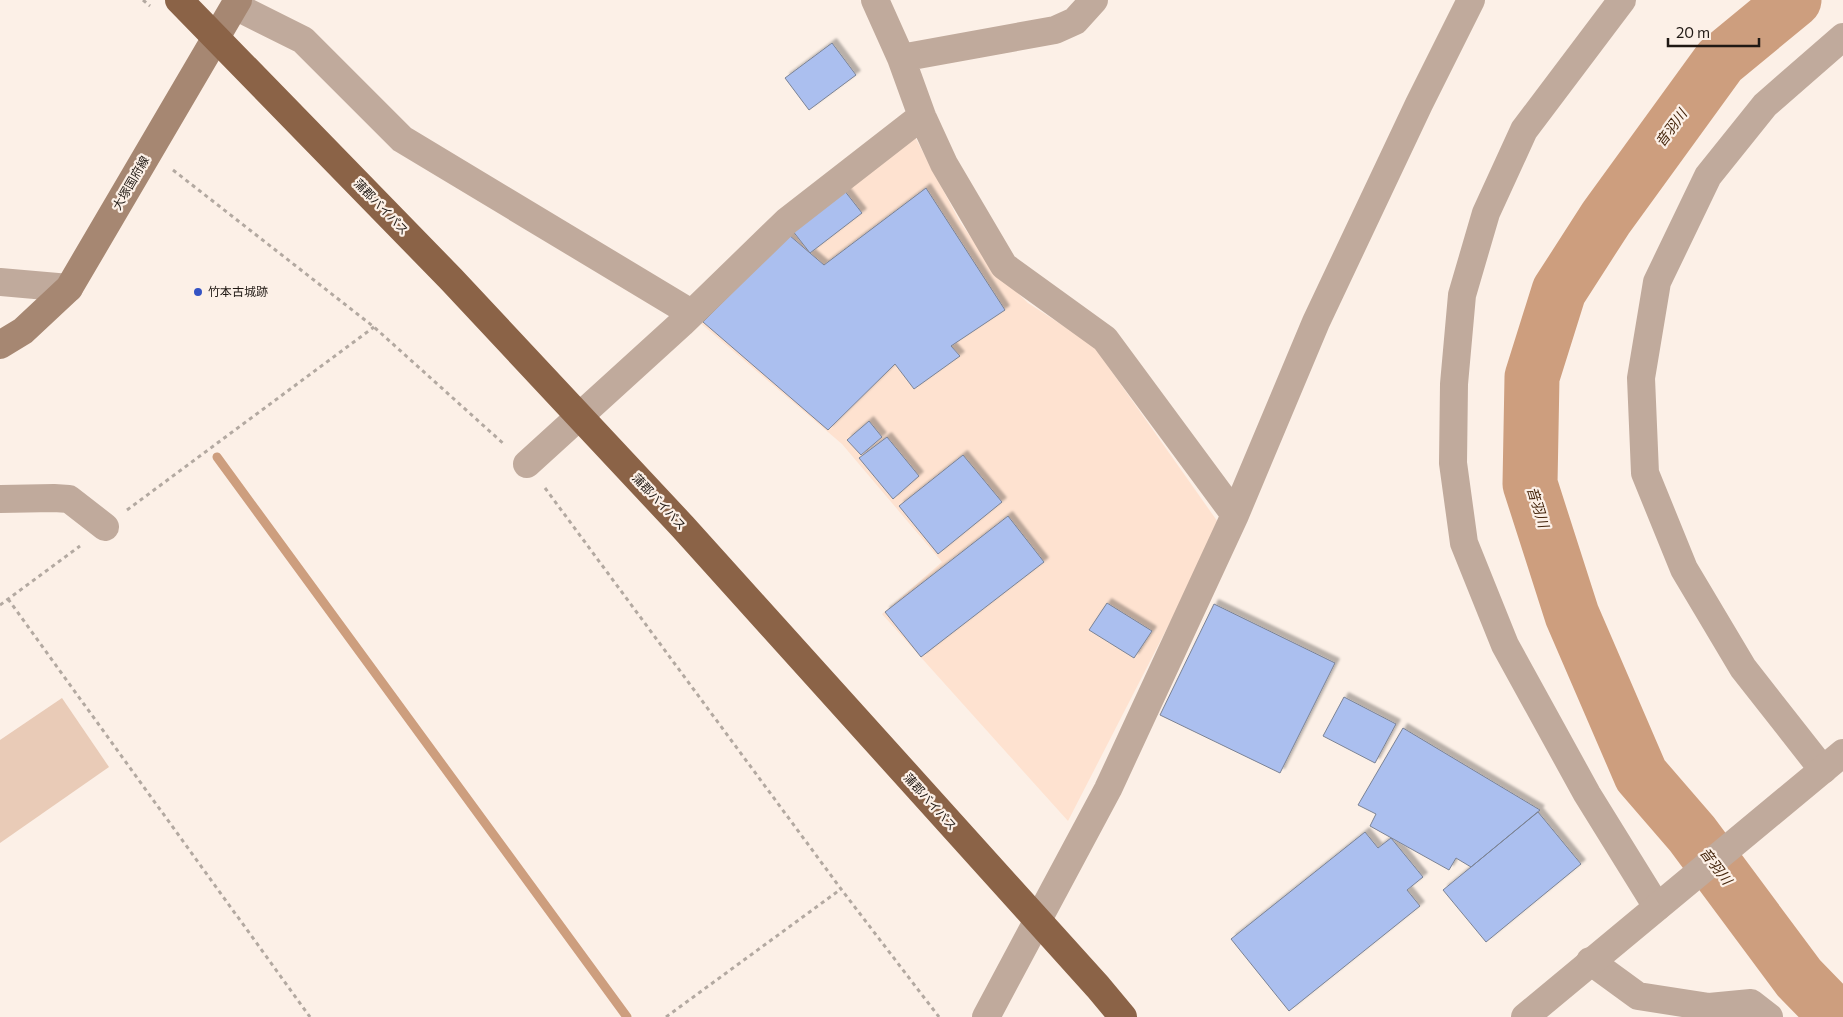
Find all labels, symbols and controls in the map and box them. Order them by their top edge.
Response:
scale bar [1668,15,1759,47]
text: 20 m [1676,23,1710,41]
water label: 音羽川 [1651,104,1691,150]
street label: 大塚国府線 [109,153,151,212]
street label: 蒲郡バイパス [352,176,412,237]
place label: 竹本古城跡 [208,284,268,298]
marker: 竹本古城跡 [192,286,204,298]
street label: 蒲郡バイパス [630,470,689,532]
water label: 音羽川 [1524,484,1553,531]
street label: 蒲郡バイパス [902,770,960,833]
water label: 音羽川 [1697,844,1737,889]

